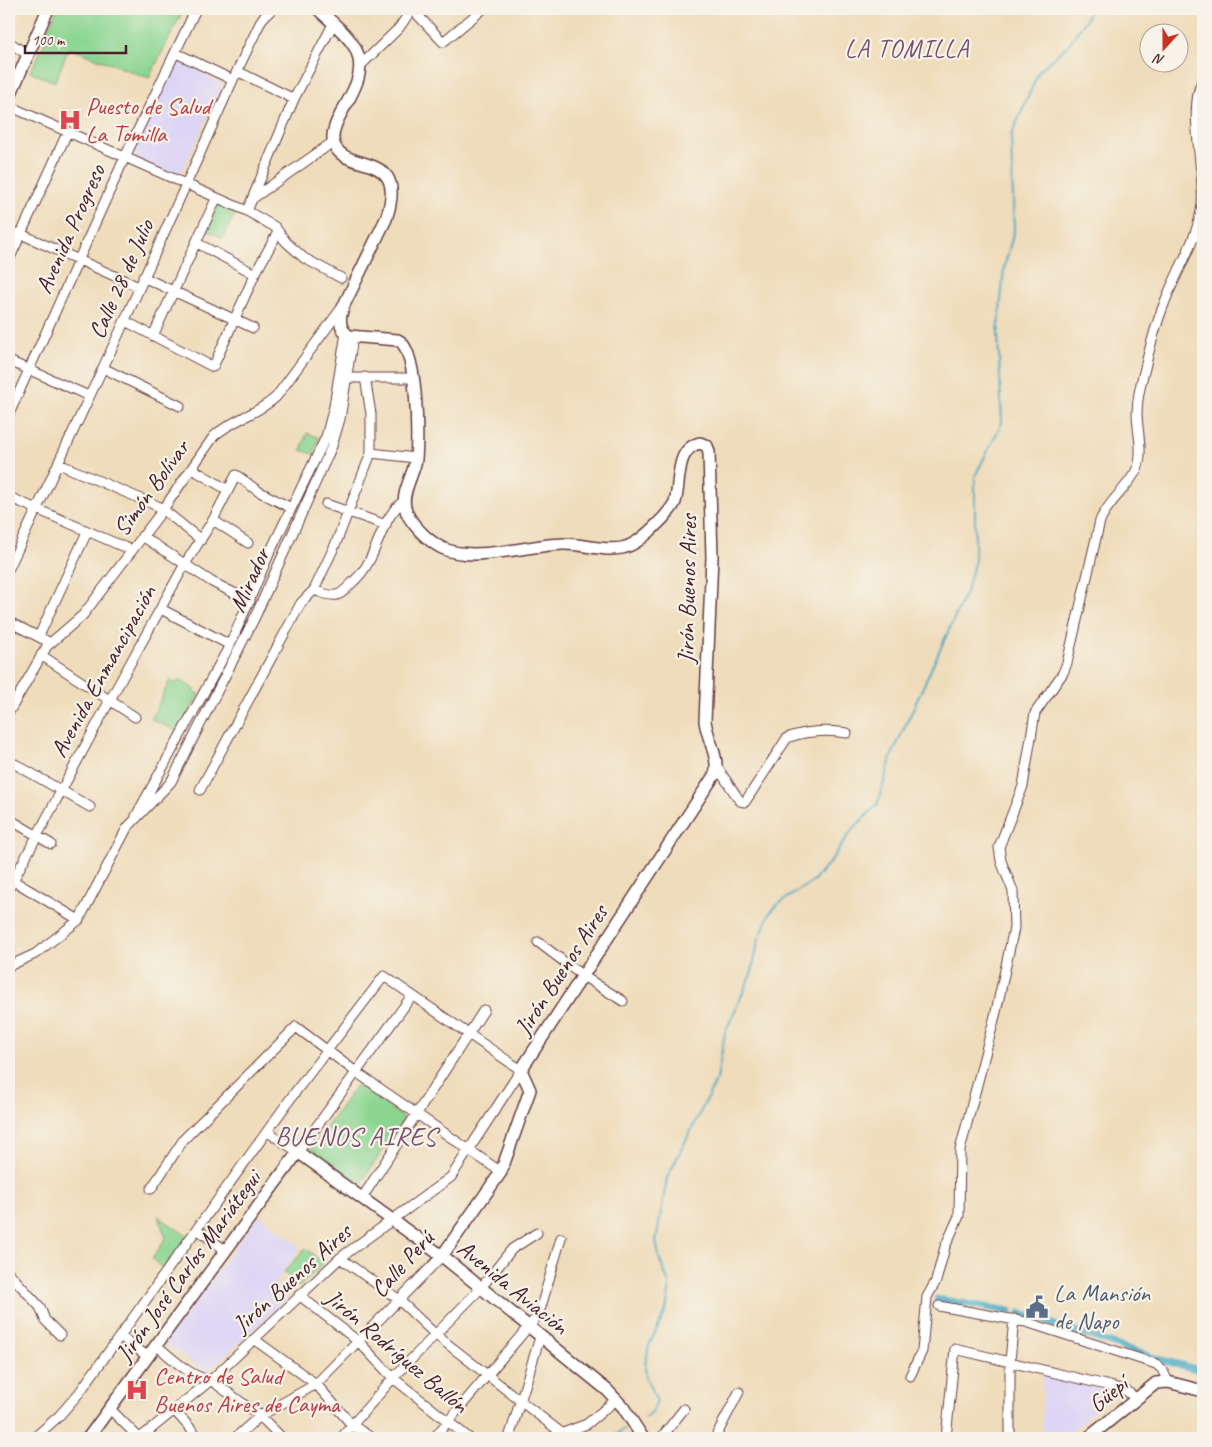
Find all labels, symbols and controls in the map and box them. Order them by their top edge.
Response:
scale bar [25,22,126,54]
north arrow [1140,22,1190,72]
text: 100 m [32,31,66,50]
district label: LA TOMILLA [845,33,970,65]
text: N [1150,49,1167,69]
place label: Puesto de Salud La Tomilla [86,91,214,149]
hospital icon: Puesto de Salud La Tomilla [57,107,83,133]
street label: Avenida Progreso [28,159,112,298]
street label: Calle 28 de Julio [81,213,161,343]
street label: Simón Bolívar [106,432,197,542]
street label: Jirón Buenos Aires [671,512,703,665]
street label: Mirador [222,541,277,617]
street label: Avenida Enmancipación [43,579,163,762]
street label: Jirón Buenos Aires [507,898,615,1042]
district label: BUENOS AIRES [275,1120,441,1153]
street label: Jirón José Carlos Mariátegui [108,1162,269,1368]
street label: Jirón Buenos Aires [226,1216,359,1340]
street label: Calle Perú [364,1223,441,1304]
street label: Avenida Aviación [451,1233,576,1342]
place label: La Mansión de Napo [1054,1278,1151,1336]
street label: Jirón Rodríguez Ballón [319,1282,476,1420]
public building icon: La Mansión de Napo [1024,1294,1050,1320]
place label: Centro de Salud Buenos Aires de Cayma [154,1361,341,1419]
street label: Güepí [1082,1366,1137,1419]
hospital icon: Centro de Salud Buenos Aires de Cayma [124,1377,150,1403]

